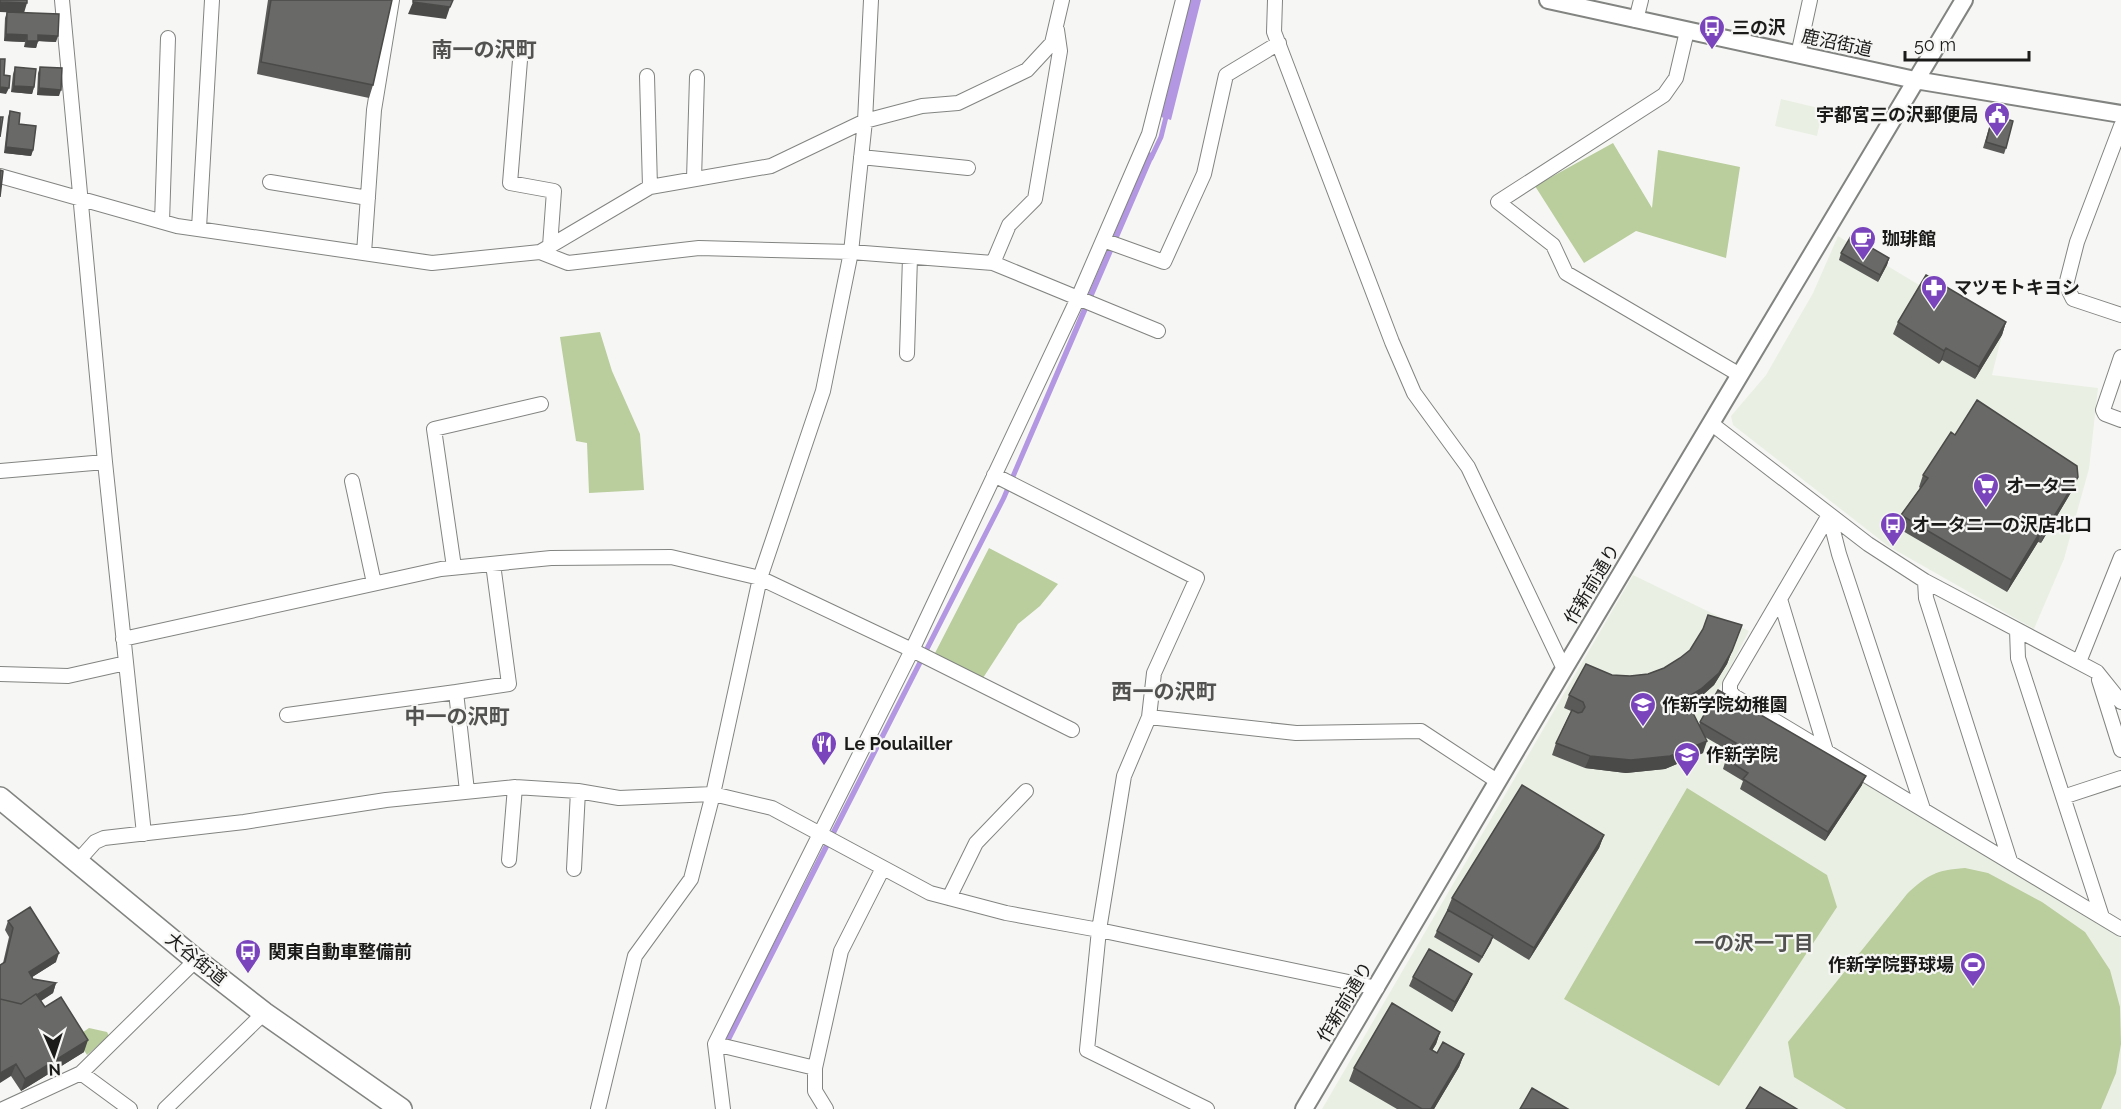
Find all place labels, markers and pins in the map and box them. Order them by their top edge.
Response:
bus stop icon: 三の沢 [1697,13,1727,51]
place label: 三の沢 [1732,17,1786,38]
public building icon: 宇都宮三の沢郵便局 [1982,100,2012,138]
place label: 宇都宮三の沢郵便局 [1816,104,1978,125]
cafe icon: 珈琲館 [1848,224,1878,262]
place label: 珈琲館 [1882,228,1936,249]
pharmacy icon: マツモトキヨシ [1919,273,1949,311]
place label: マツモトキヨシ [1954,277,2080,298]
supermarket icon: オータニ [1971,471,2001,509]
place label: オータニ [2006,475,2078,496]
bus stop icon: オータニ一の沢店北口 [1878,510,1908,548]
place label: オータニ一の沢店北口 [1912,514,2092,535]
school or university icon: 作新学院幼稚園 [1628,690,1658,728]
place label: 作新学院幼稚園 [1662,694,1788,715]
restaurant icon: Le Poulailler [809,729,839,767]
place label: Le Poulailler [844,733,952,754]
school or university icon: 作新学院 [1672,740,1702,778]
place label: 作新学院 [1706,744,1778,765]
bus stop icon: 関東自動車整備前 [233,937,263,975]
place label: 関東自動車整備前 [268,941,412,962]
sports icon: 作新学院野球場 [1958,950,1988,988]
place label: 作新学院野球場 [1828,954,1954,975]

